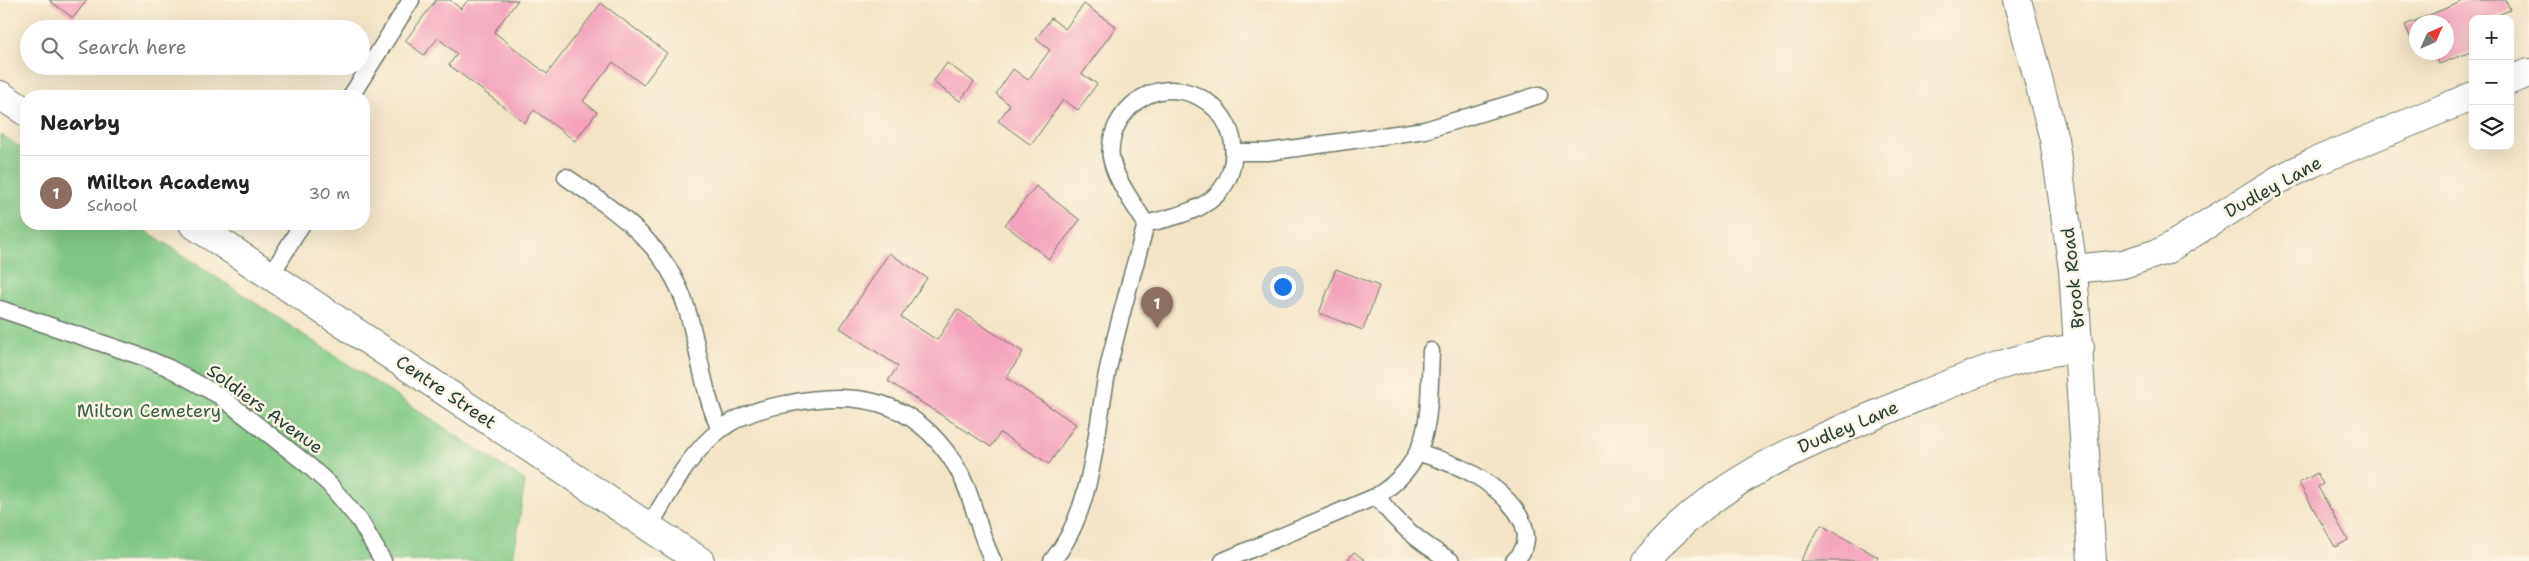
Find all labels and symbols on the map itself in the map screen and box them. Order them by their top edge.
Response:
north arrow [2409,15,2454,60]
street label: Dudley Lane [2220,150,2326,224]
street label: Brook Road [2056,226,2090,330]
your location [1270,274,1296,300]
pin: 1 [1141,287,1173,328]
street label: Centre Street [391,350,501,434]
street label: Soldiers Avenue [202,359,328,459]
street label: Dudley Lane [1794,395,1902,459]
park label: Milton Cemetery [77,399,221,423]

